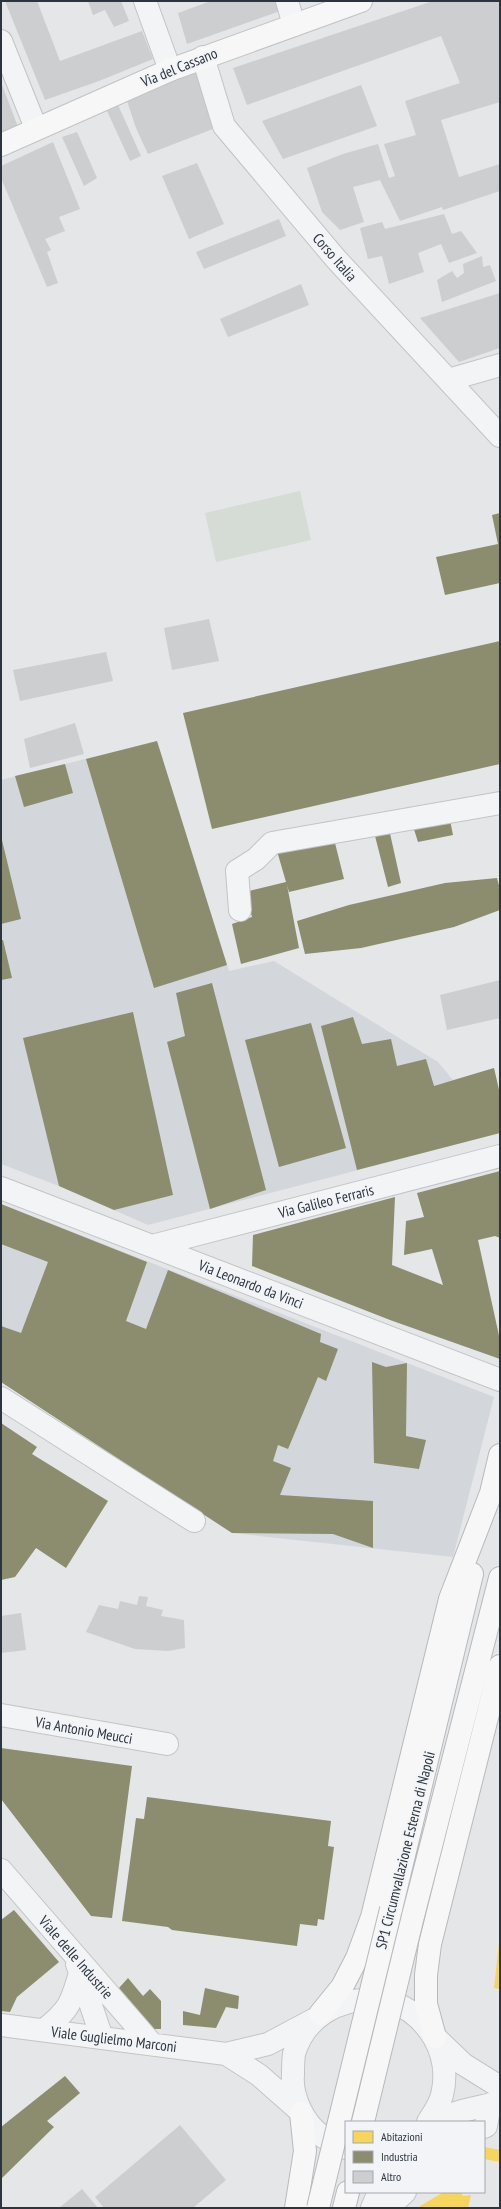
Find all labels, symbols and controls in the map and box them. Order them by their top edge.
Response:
street label: Via del Cassano [137,43,220,91]
street label: Corso Italia [309,229,361,285]
street label: Via Galileo Ferraris [275,1180,376,1222]
street label: Via Leonardo da Vinci [195,1255,306,1313]
street label: Via Antonio Meucci [33,1712,134,1748]
street label: SP1 Circumvallazione Esterna di Napoli [371,1749,439,1951]
street label: Viale delle Industrie [34,1911,117,2002]
street label: Viale Guglielmo Marconi [49,2022,178,2056]
legend [345,2121,485,2193]
text: Abitazioni [381,2129,423,2144]
text: Industria [381,2149,418,2164]
text: Altro [381,2169,401,2184]

